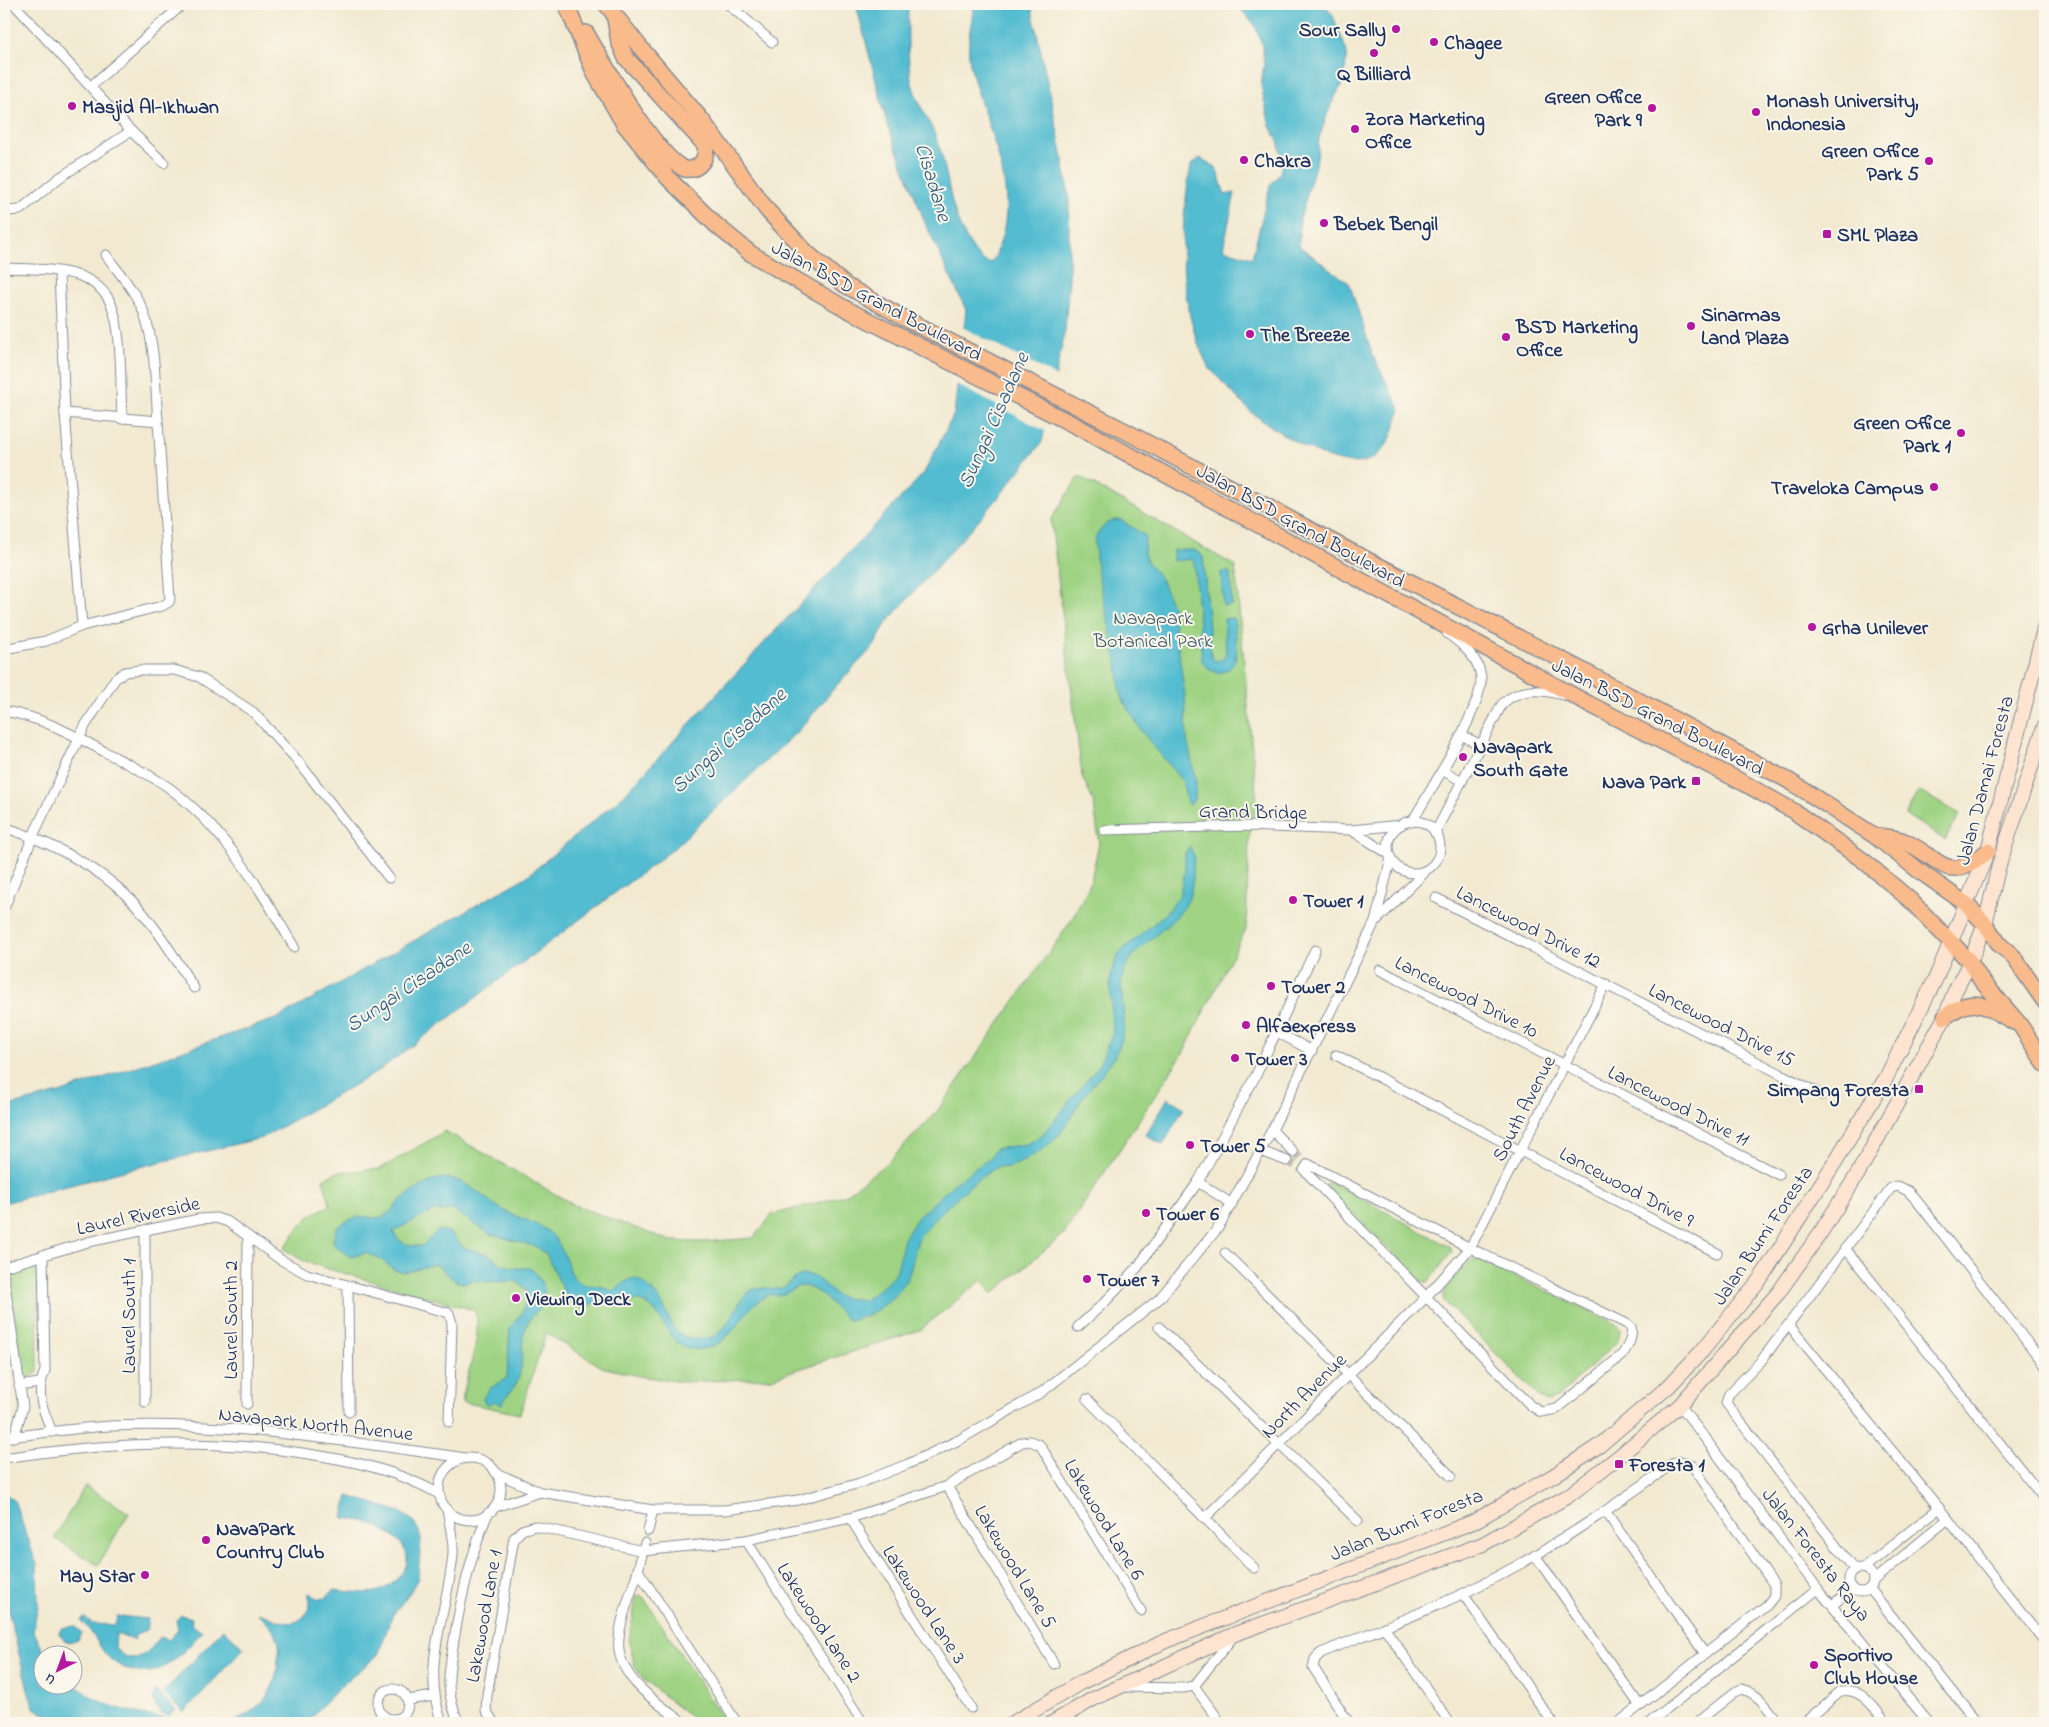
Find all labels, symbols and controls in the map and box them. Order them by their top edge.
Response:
place label: Sour Sally [1299,17,1386,47]
marker: Sour Sally [1390,23,1402,35]
place label: Chagee [1444,30,1503,60]
marker: Chagee [1428,36,1440,48]
marker: Q Billiard [1368,47,1380,59]
place label: Q Billiard [1337,61,1411,90]
place label: Green Office Park 9 [1544,84,1643,136]
place label: Monash University, Indonesia [1766,88,1919,140]
place label: Masjid Al-Ikhwan [82,94,219,123]
marker: Masjid Al-Ikhwan [66,100,78,112]
marker: Green Office Park 9 [1646,102,1658,114]
place label: Zora Marketing Office [1365,106,1485,158]
marker: Monash University, Indonesia [1750,106,1762,118]
marker: Zora Marketing Office [1349,123,1361,135]
place label: Green Office Park 5 [1821,138,1920,190]
water label: Cisadane [906,140,959,227]
place label: Chakra [1254,148,1311,177]
marker: Chakra [1238,154,1250,166]
marker: Green Office Park 5 [1923,155,1935,167]
place label: Bebek Bengil [1333,211,1438,241]
marker: Bebek Bengil [1318,217,1330,229]
place label: SML Plaza [1837,222,1918,251]
marker: SML Plaza [1821,228,1833,240]
street label: Jalan BSD Grand Boulevard [765,234,986,370]
place label: Sinarmas Land Plaza [1701,302,1789,354]
place label: BSD Marketing Office [1515,314,1638,366]
marker: Sinarmas Land Plaza [1685,320,1697,332]
place label: The Breeze [1260,322,1351,351]
marker: The Breeze [1244,328,1256,340]
marker: BSD Marketing Office [1500,331,1512,343]
water label: Sungai Cisadane [951,347,1040,494]
place label: Green Office Park 1 [1853,410,1952,462]
marker: Green Office Park 1 [1955,427,1967,439]
street label: Jalan BSD Grand Boulevard [1190,458,1409,597]
place label: Traveloka Campus [1771,475,1924,504]
marker: Traveloka Campus [1928,481,1940,493]
park label: Navapark Botanical Park [1092,605,1213,657]
place label: Grha Unilever [1822,615,1929,644]
marker: Grha Unilever [1806,621,1818,633]
street label: Jalan BSD Grand Boulevard [1546,652,1768,784]
water label: Sungai Cisadane [665,680,795,802]
street label: Jalan Damai Foresta [1950,693,2023,869]
place label: Navapark South Gate [1473,734,1569,786]
marker: Navapark South Gate [1457,751,1469,763]
place label: Nava Park [1602,769,1687,798]
marker: Nava Park [1690,775,1702,787]
street label: Grand Bridge [1199,798,1307,830]
street label: Lancewood Drive 12 [1450,879,1605,977]
place label: Tower 1 [1303,888,1364,917]
marker: Tower 1 [1287,894,1299,906]
water label: Sungai Cisadane [340,934,480,1042]
street label: Lancewood Drive 10 [1389,950,1543,1047]
place label: Tower 2 [1281,974,1345,1003]
street label: Lancewood Drive 15 [1643,977,1799,1076]
marker: Tower 2 [1265,980,1277,992]
place label: Alfaexpress [1256,1013,1356,1042]
marker: Alfaexpress [1240,1019,1252,1031]
place label: Tower 3 [1245,1046,1308,1075]
street label: South Avenue [1486,1051,1564,1167]
marker: Tower 3 [1229,1052,1241,1064]
street label: Lancewood Drive 11 [1602,1059,1754,1155]
place label: Simpang Foresta [1767,1077,1909,1107]
marker: Simpang Foresta [1913,1083,1925,1095]
place label: Tower 5 [1200,1133,1266,1162]
marker: Tower 5 [1184,1139,1196,1151]
street label: Lancewood Drive 9 [1553,1141,1698,1236]
street label: Jalan Bumi Foresta [1706,1161,1822,1312]
street label: Laurel Riverside [74,1190,203,1245]
place label: Tower 6 [1156,1201,1219,1230]
marker: Tower 6 [1140,1207,1152,1219]
street label: Laurel South 1 [116,1258,145,1374]
street label: Laurel South 2 [218,1261,247,1379]
place label: Tower 7 [1097,1267,1160,1296]
marker: Tower 7 [1081,1273,1093,1285]
place label: Viewing Deck [525,1286,632,1316]
marker: Viewing Deck [510,1292,522,1304]
street label: North Avenue [1255,1347,1354,1446]
street label: Navapark North Avenue [217,1401,415,1450]
place label: Foresta 1 [1628,1452,1705,1481]
street label: Lakewood Lane 6 [1055,1454,1151,1587]
marker: Foresta 1 [1613,1458,1625,1470]
street label: Jalan Bumi Foresta [1326,1482,1488,1570]
street label: Jalan Foresta Raya [1753,1482,1877,1629]
street label: Lakewood Lane 5 [966,1500,1062,1634]
place label: NavaPark Country Club [216,1516,324,1569]
marker: NavaPark Country Club [200,1534,212,1546]
street label: Lakewood Lane 3 [874,1540,972,1670]
street label: Lakewood Lane 1 [460,1548,511,1685]
street label: Lakewood Lane 2 [768,1558,868,1689]
place label: May Star [59,1563,136,1593]
marker: May Star [139,1569,151,1581]
place label: Sportivo Club House [1824,1642,1919,1694]
north arrow [32,1644,82,1694]
marker: Sportivo Club House [1808,1659,1820,1671]
text: U [40,1668,61,1689]

